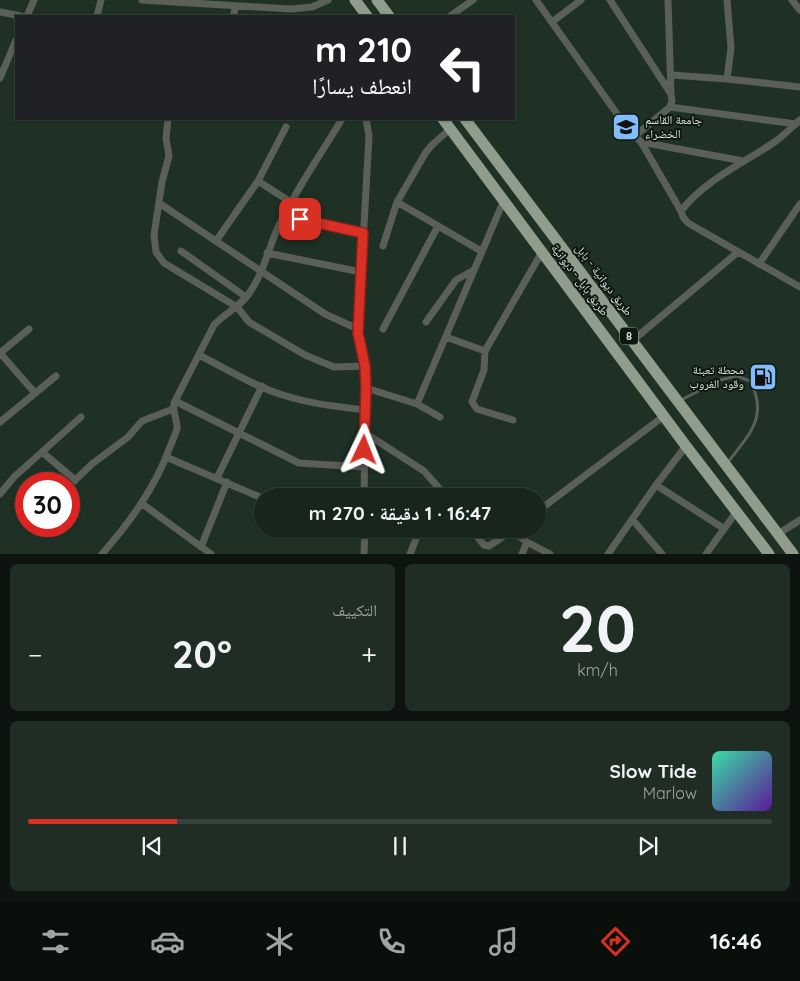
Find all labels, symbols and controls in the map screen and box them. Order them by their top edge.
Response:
text: 210 m [315,27,412,71]
icon: left [430,35,495,100]
text: انعطف يسارًا [312,72,412,100]
school or university icon: جامعة القاسم الخضراء [611,112,641,142]
place label: جامعة القاسم الخضراء [645,112,702,141]
pin [279,198,321,240]
icon: arrive [286,205,314,233]
street label: طريق بابل - ديوانية [548,241,612,319]
street label: طريق ديوانية - بابل [572,241,636,319]
road number: 8 [620,328,638,344]
place label: محطة تعبئة وقود الغروب [689,362,744,391]
fuel station icon: محطة تعبئة وقود الغروب [748,362,778,392]
position arrow [337,423,389,475]
speed limit sign: 30 [15,472,80,537]
text: 16:47 · 1 دقيقة · 270 m [309,501,491,525]
text: 20 [559,587,636,668]
text: التكييف [332,600,377,620]
text: 20° [172,630,232,678]
text: − [28,637,43,672]
text: + [361,637,377,672]
text: km/h [577,660,618,680]
text: Slow Tide [609,759,697,783]
text: Marlow [643,783,697,803]
icon: previous [138,832,166,860]
icon: pause [386,832,414,860]
icon: next [634,832,662,860]
icon: filters [38,924,73,959]
icon: car [150,924,185,959]
icon: climate [262,924,297,959]
icon: phone [374,924,409,959]
icon: music [486,924,521,959]
icon: directions [598,924,633,959]
text: 16:46 [710,927,762,955]

